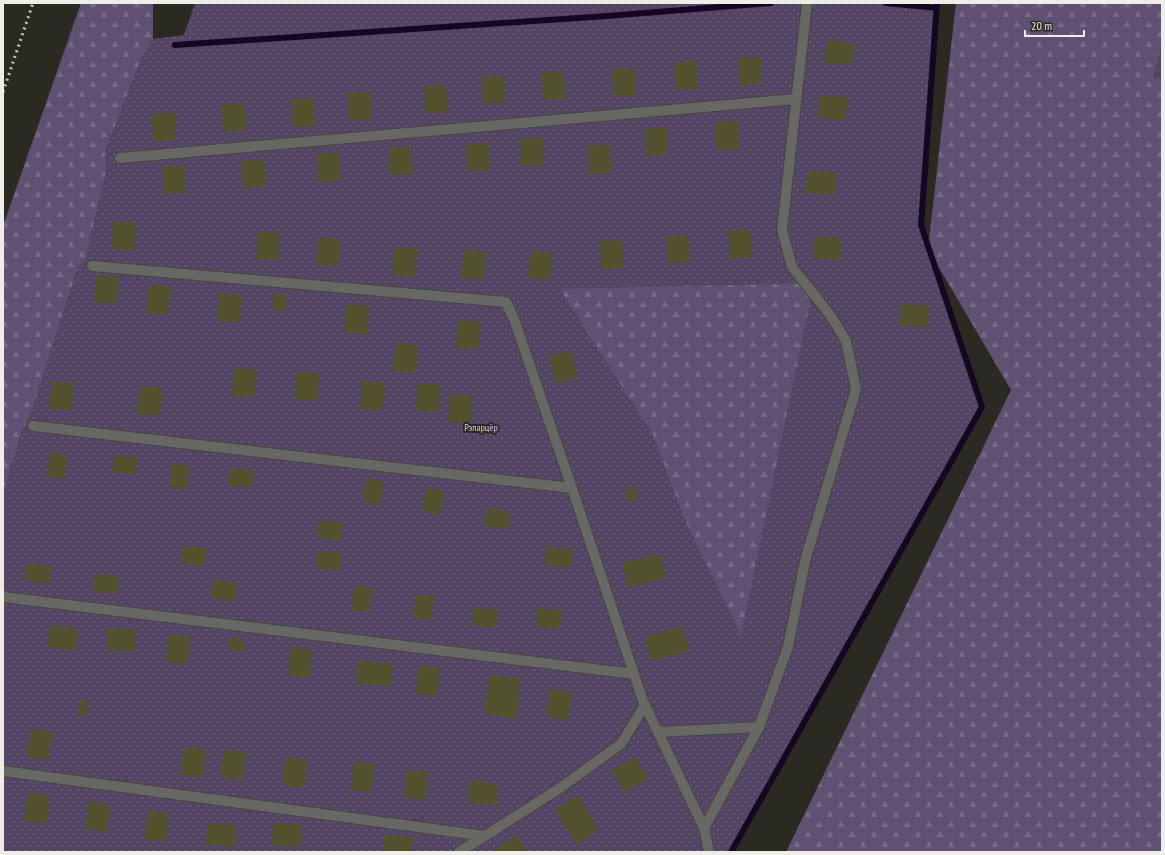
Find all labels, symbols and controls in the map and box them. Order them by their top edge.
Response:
scale bar [1025,12,1084,38]
text: 20 m [1031,18,1052,33]
park label: Рэпарцёр [464,421,498,434]

